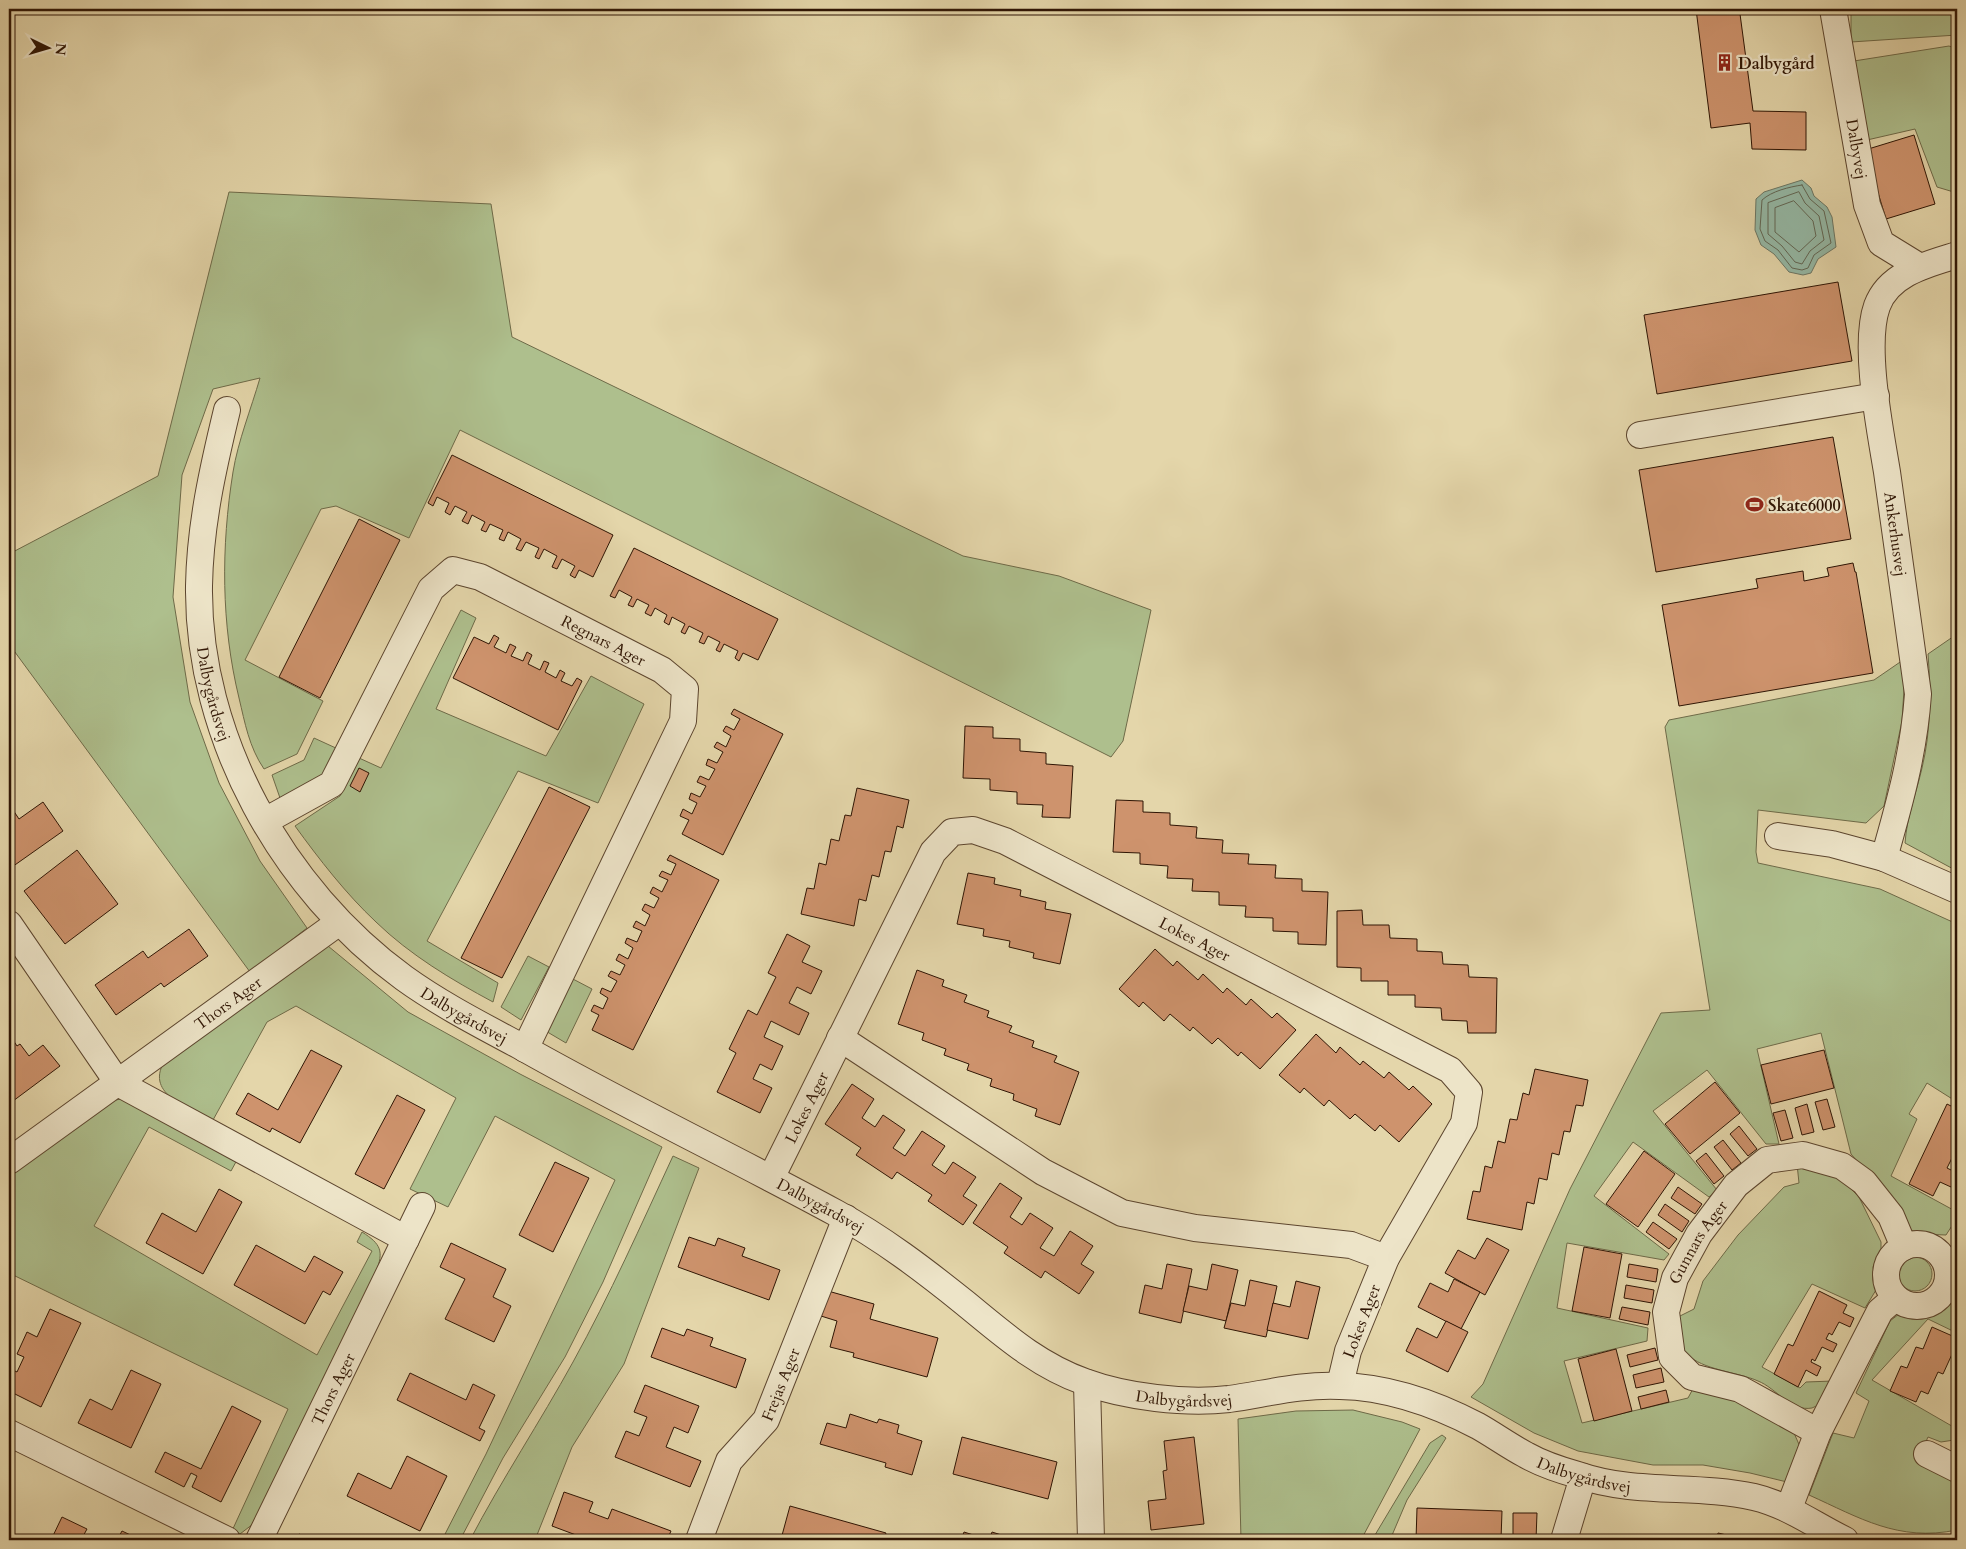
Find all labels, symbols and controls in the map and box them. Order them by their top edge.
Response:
north arrow [22,22,72,72]
text: N [50,42,70,56]
building icon: Dalbygård [1714,53,1734,73]
place label: Dalbygård [1738,53,1815,75]
street label: Dalbyvej [1840,117,1872,181]
street label: Ankerhusvej [1878,491,1912,578]
sports icon: Skate6000 [1744,495,1764,515]
place label: Skate6000 [1768,495,1841,517]
street label: Regnars Ager [557,610,649,672]
street label: Dalbygårdsvej [191,645,236,744]
street label: Lokes Ager [1155,912,1234,967]
street label: Thors Ager [190,972,267,1035]
street label: Dalbygårdsvej [416,982,511,1049]
street label: Lokes Ager [780,1068,834,1147]
street label: Dalbygårdsvej [773,1173,868,1239]
street label: Gunnars Ager [1664,1196,1733,1288]
street label: Lokes Ager [1338,1281,1386,1361]
street label: Frejas Ager [757,1345,805,1425]
street label: Thors Ager [307,1349,361,1429]
street label: Dalbygårdsvej [1134,1385,1234,1413]
street label: Dalbygårdsvej [1533,1452,1632,1498]

